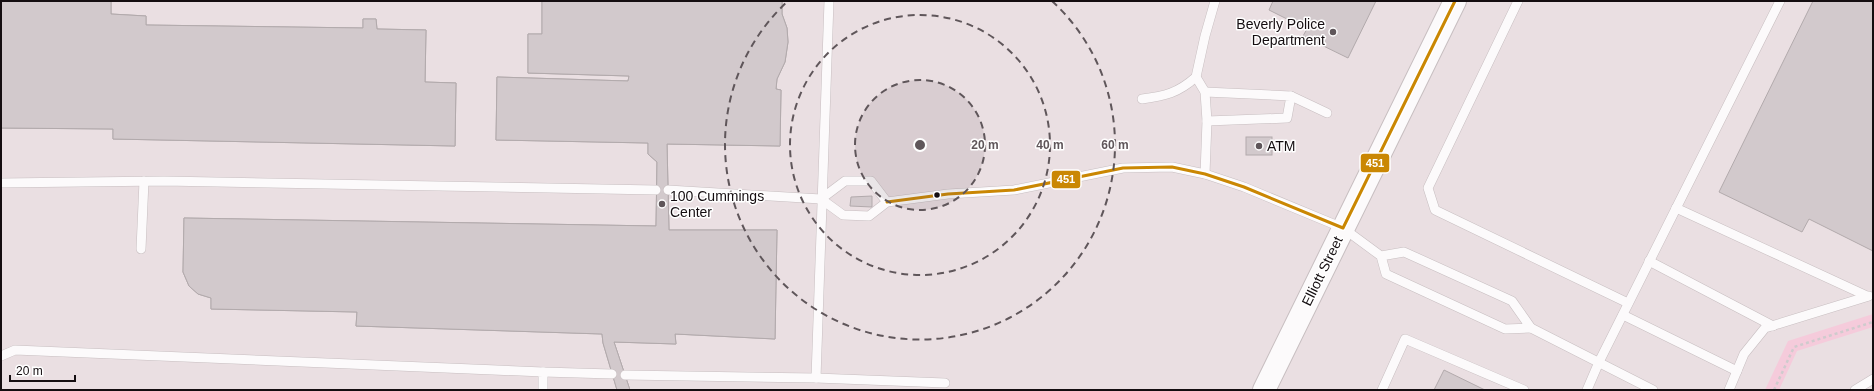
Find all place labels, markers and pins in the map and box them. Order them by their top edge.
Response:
place label: Beverly Police Department [1236,16,1325,48]
marker: Beverly Police Department [1328,27,1338,37]
centre of rings [913,138,927,152]
place label: ATM [1267,138,1296,154]
marker: ATM [1254,141,1264,151]
place label: 100 Cummings Center [670,188,764,220]
unlabelled marker [932,190,942,200]
marker: 100 Cummings Center [657,199,667,209]

